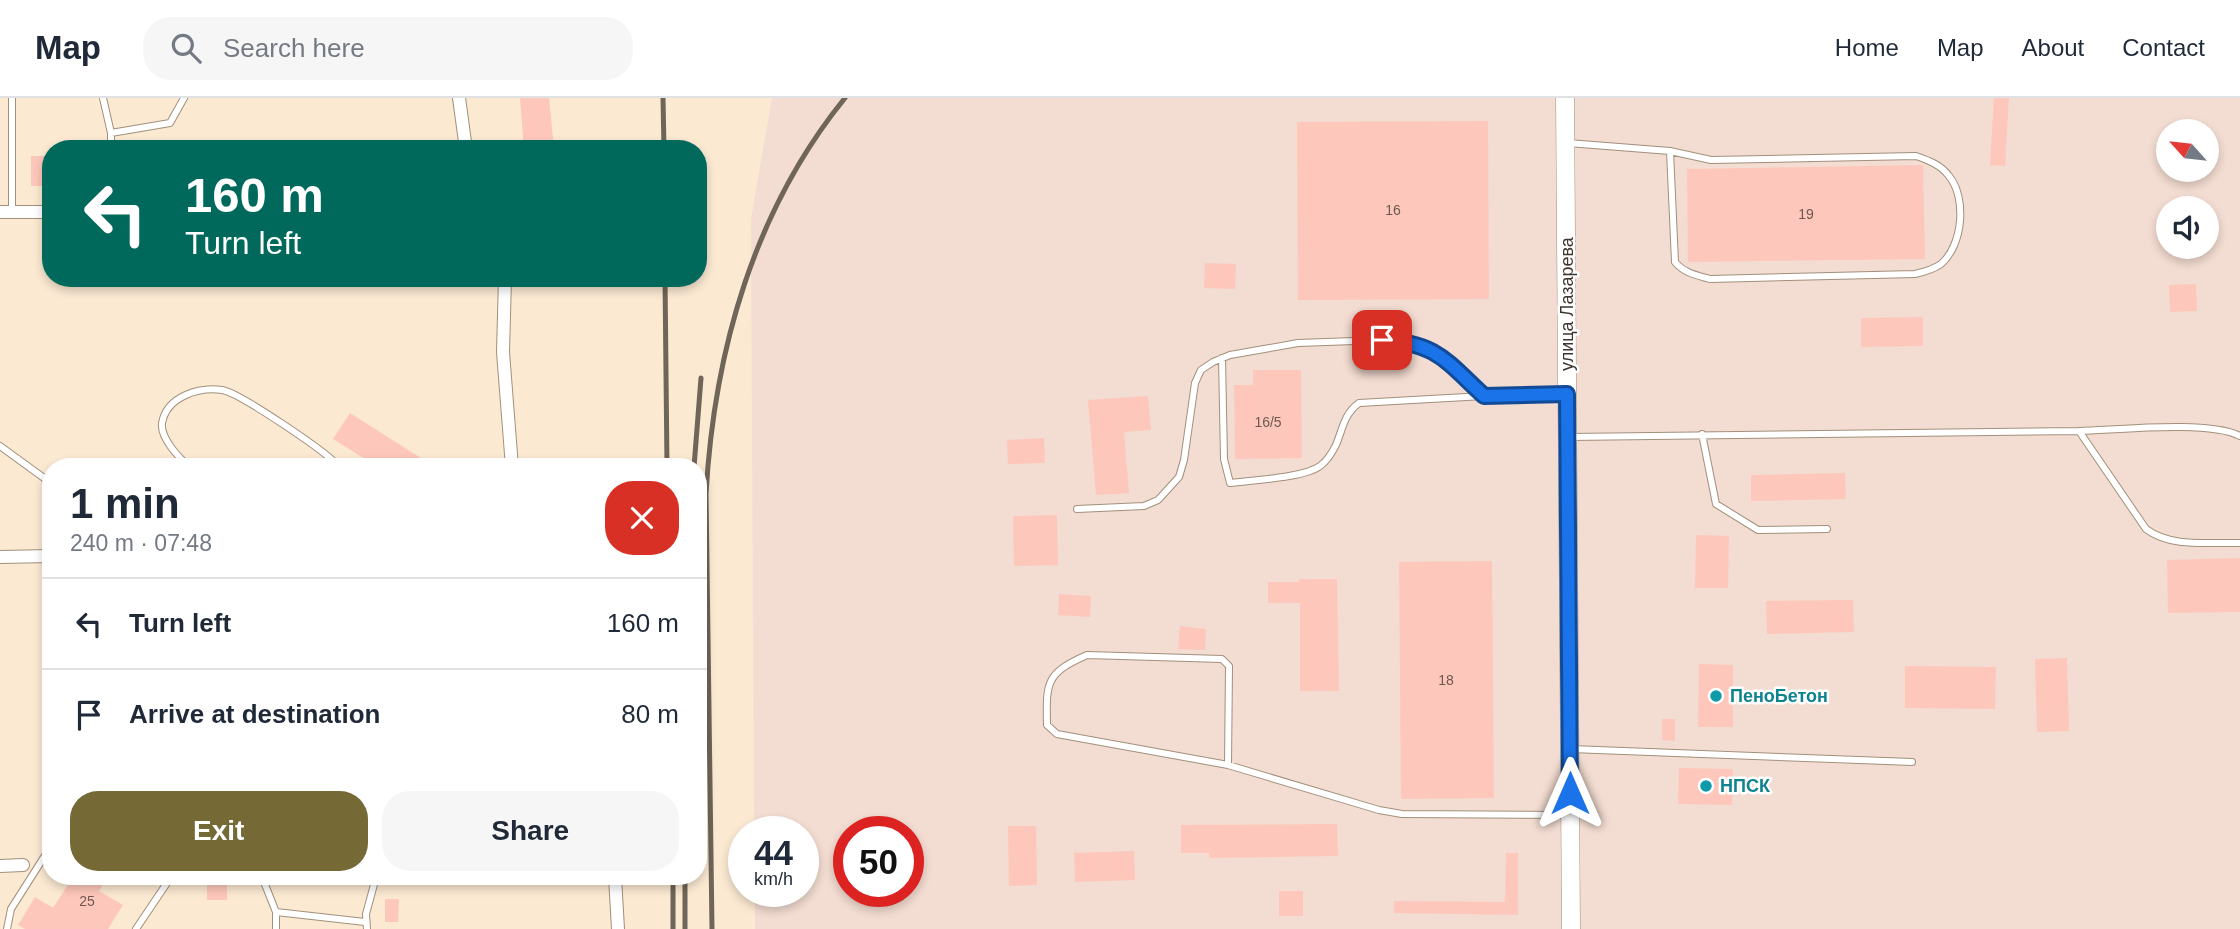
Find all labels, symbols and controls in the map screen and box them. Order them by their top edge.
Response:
search box [143,17,633,80]
text: Map [35,29,101,66]
icon: search [167,29,205,67]
text: Search here [223,33,365,63]
text: Home [1835,34,1899,61]
text: Map [1937,34,1984,61]
text: About [2022,34,2084,61]
text: Contact [2122,34,2205,61]
north arrow [2156,119,2219,182]
map controls [2156,119,2219,259]
icon: left [70,168,161,259]
text: 160 m [185,168,324,222]
button: sound [2156,196,2219,259]
house number: 16 [1385,202,1401,218]
house number: 19 [1798,206,1814,222]
text: Turn left [185,225,301,261]
street label: улица Лазарева [1557,236,1577,371]
pin [1352,310,1412,370]
icon: arrive [1363,321,1401,359]
house number: 16/5 [1254,414,1282,430]
text: 1 min [70,480,180,527]
button: close [605,481,679,555]
text: 240 m · 07:48 [70,530,212,556]
icon: left [70,605,108,643]
text: Turn left [129,608,231,638]
text: 160 m [607,608,679,638]
house number: 18 [1438,672,1454,688]
place label: ПеноБетон [1730,686,1828,706]
marker: ПеноБетон [1708,688,1724,704]
icon: arrive [70,696,108,734]
text: Arrive at destination [129,699,380,729]
text: 80 m [621,699,679,729]
position arrow [1533,756,1607,830]
place label: НПСК [1720,776,1771,796]
marker: НПСК [1698,778,1714,794]
button: Exit [70,791,368,871]
button: Share [382,791,679,871]
speed limit sign: 50 [833,816,924,907]
text: 44 [754,833,793,872]
text: km/h [754,869,793,889]
house number: 25 [79,893,95,909]

